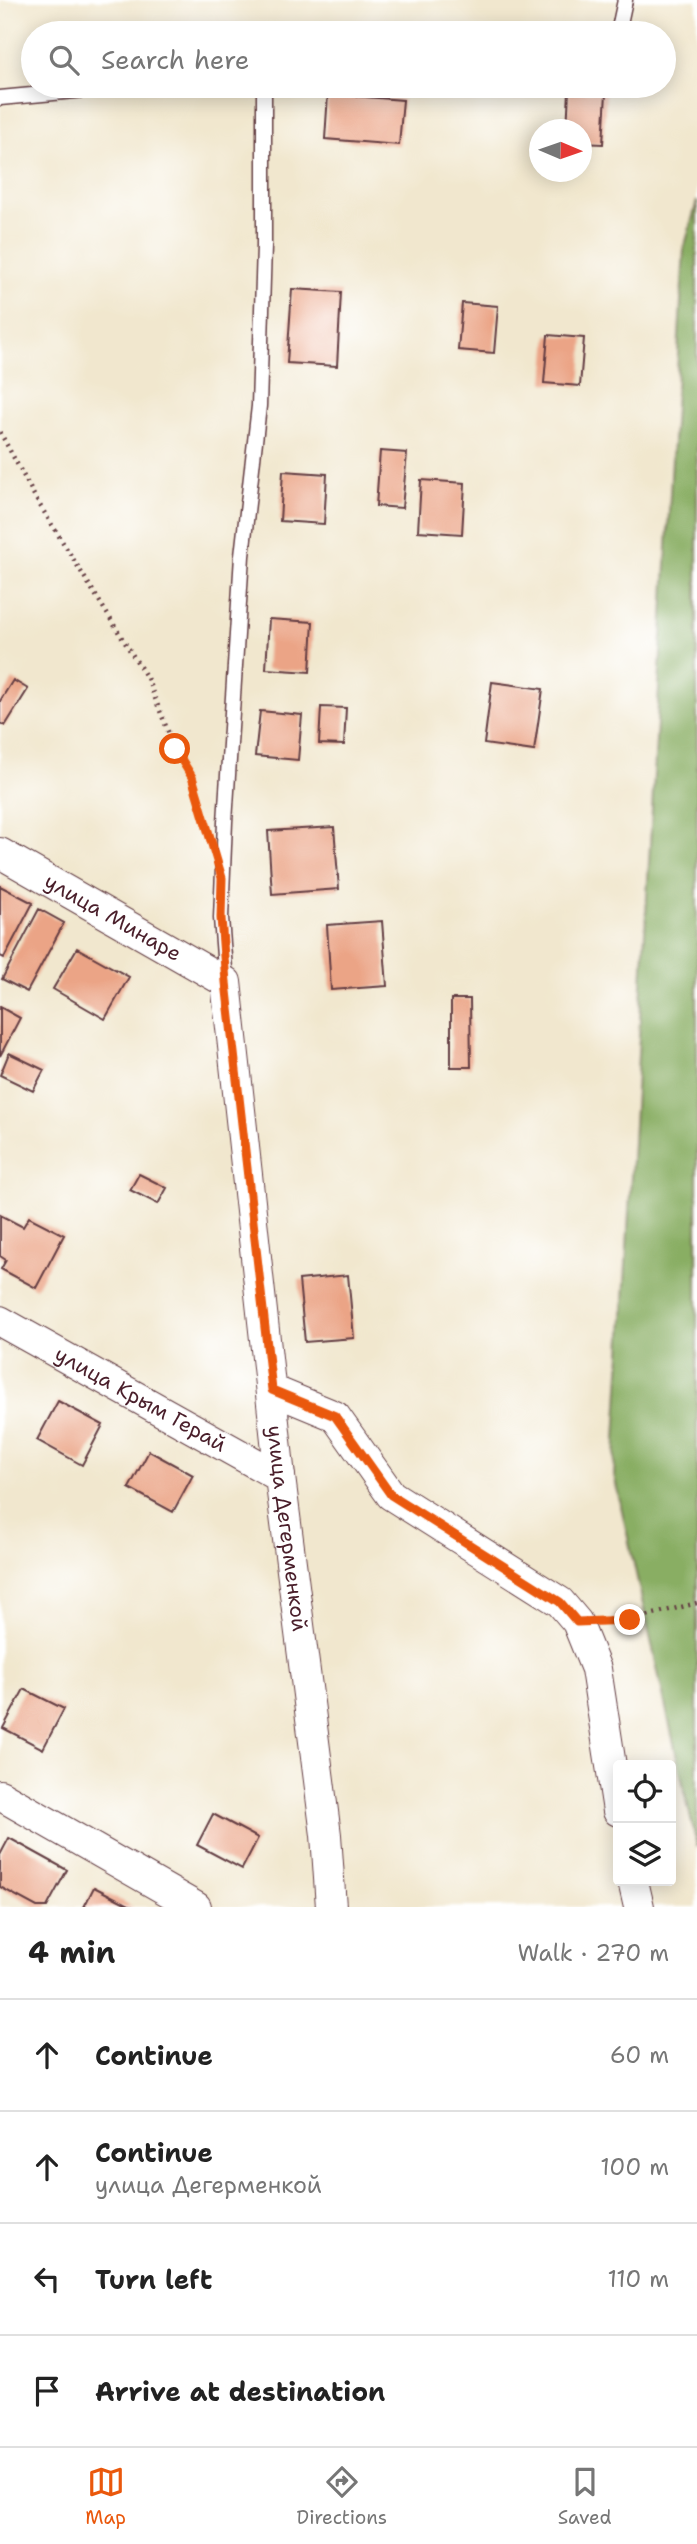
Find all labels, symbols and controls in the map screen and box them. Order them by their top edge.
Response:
search box [21,21,676,98]
icon: search [45,41,83,79]
text: Search here [101,42,250,77]
north arrow [529,119,592,182]
route start [159,733,190,764]
street label: улица Минаре [39,867,187,968]
street label: улица Крым Герай [50,1340,232,1459]
street label: улица Дегерменкой [260,1424,314,1633]
route end [614,1604,645,1635]
map controls [613,1760,676,1886]
button: locate [613,1760,676,1823]
button: layers [613,1823,676,1886]
text: 4 min [28,1932,115,1973]
text: Walk · 270 m [517,1938,669,1968]
icon: ahead [28,2036,66,2074]
text: Continue [95,2038,213,2073]
text: 60 m [610,2040,669,2070]
text: Continue [95,2135,213,2170]
icon: ahead [28,2148,66,2186]
text: 100 m [600,2152,669,2182]
text: улица Дегерменкой [95,2170,322,2200]
icon: left [28,2260,66,2298]
text: Turn left [95,2262,212,2297]
text: 110 m [607,2264,669,2294]
icon: arrive [28,2372,66,2410]
text: Arrive at destination [95,2374,385,2409]
tab: Map [85,2463,126,2530]
tab: Directions [297,2463,387,2530]
tab: Saved [558,2463,612,2530]

